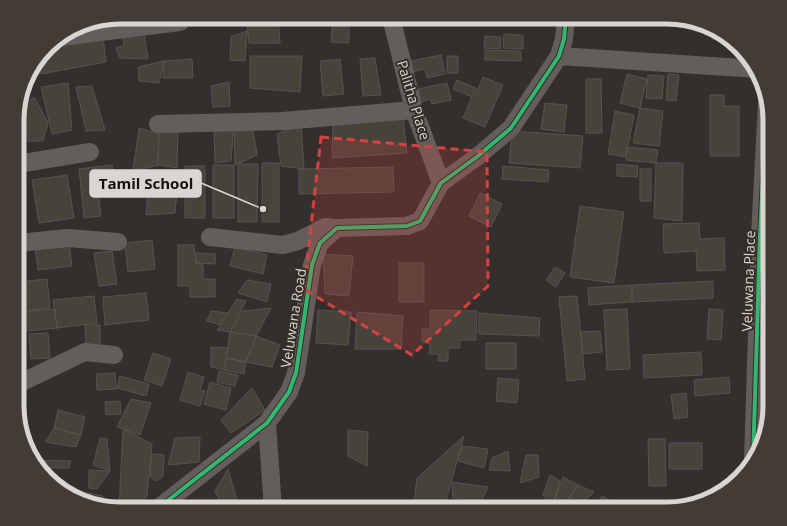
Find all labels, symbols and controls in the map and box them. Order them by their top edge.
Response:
street label: Palitha Place [393,58,435,142]
callout: Tamil School [90,170,201,197]
text: Tamil School [99,173,193,193]
street label: Veluwana Place [737,230,759,332]
street label: Veluwana Road [276,267,310,369]

